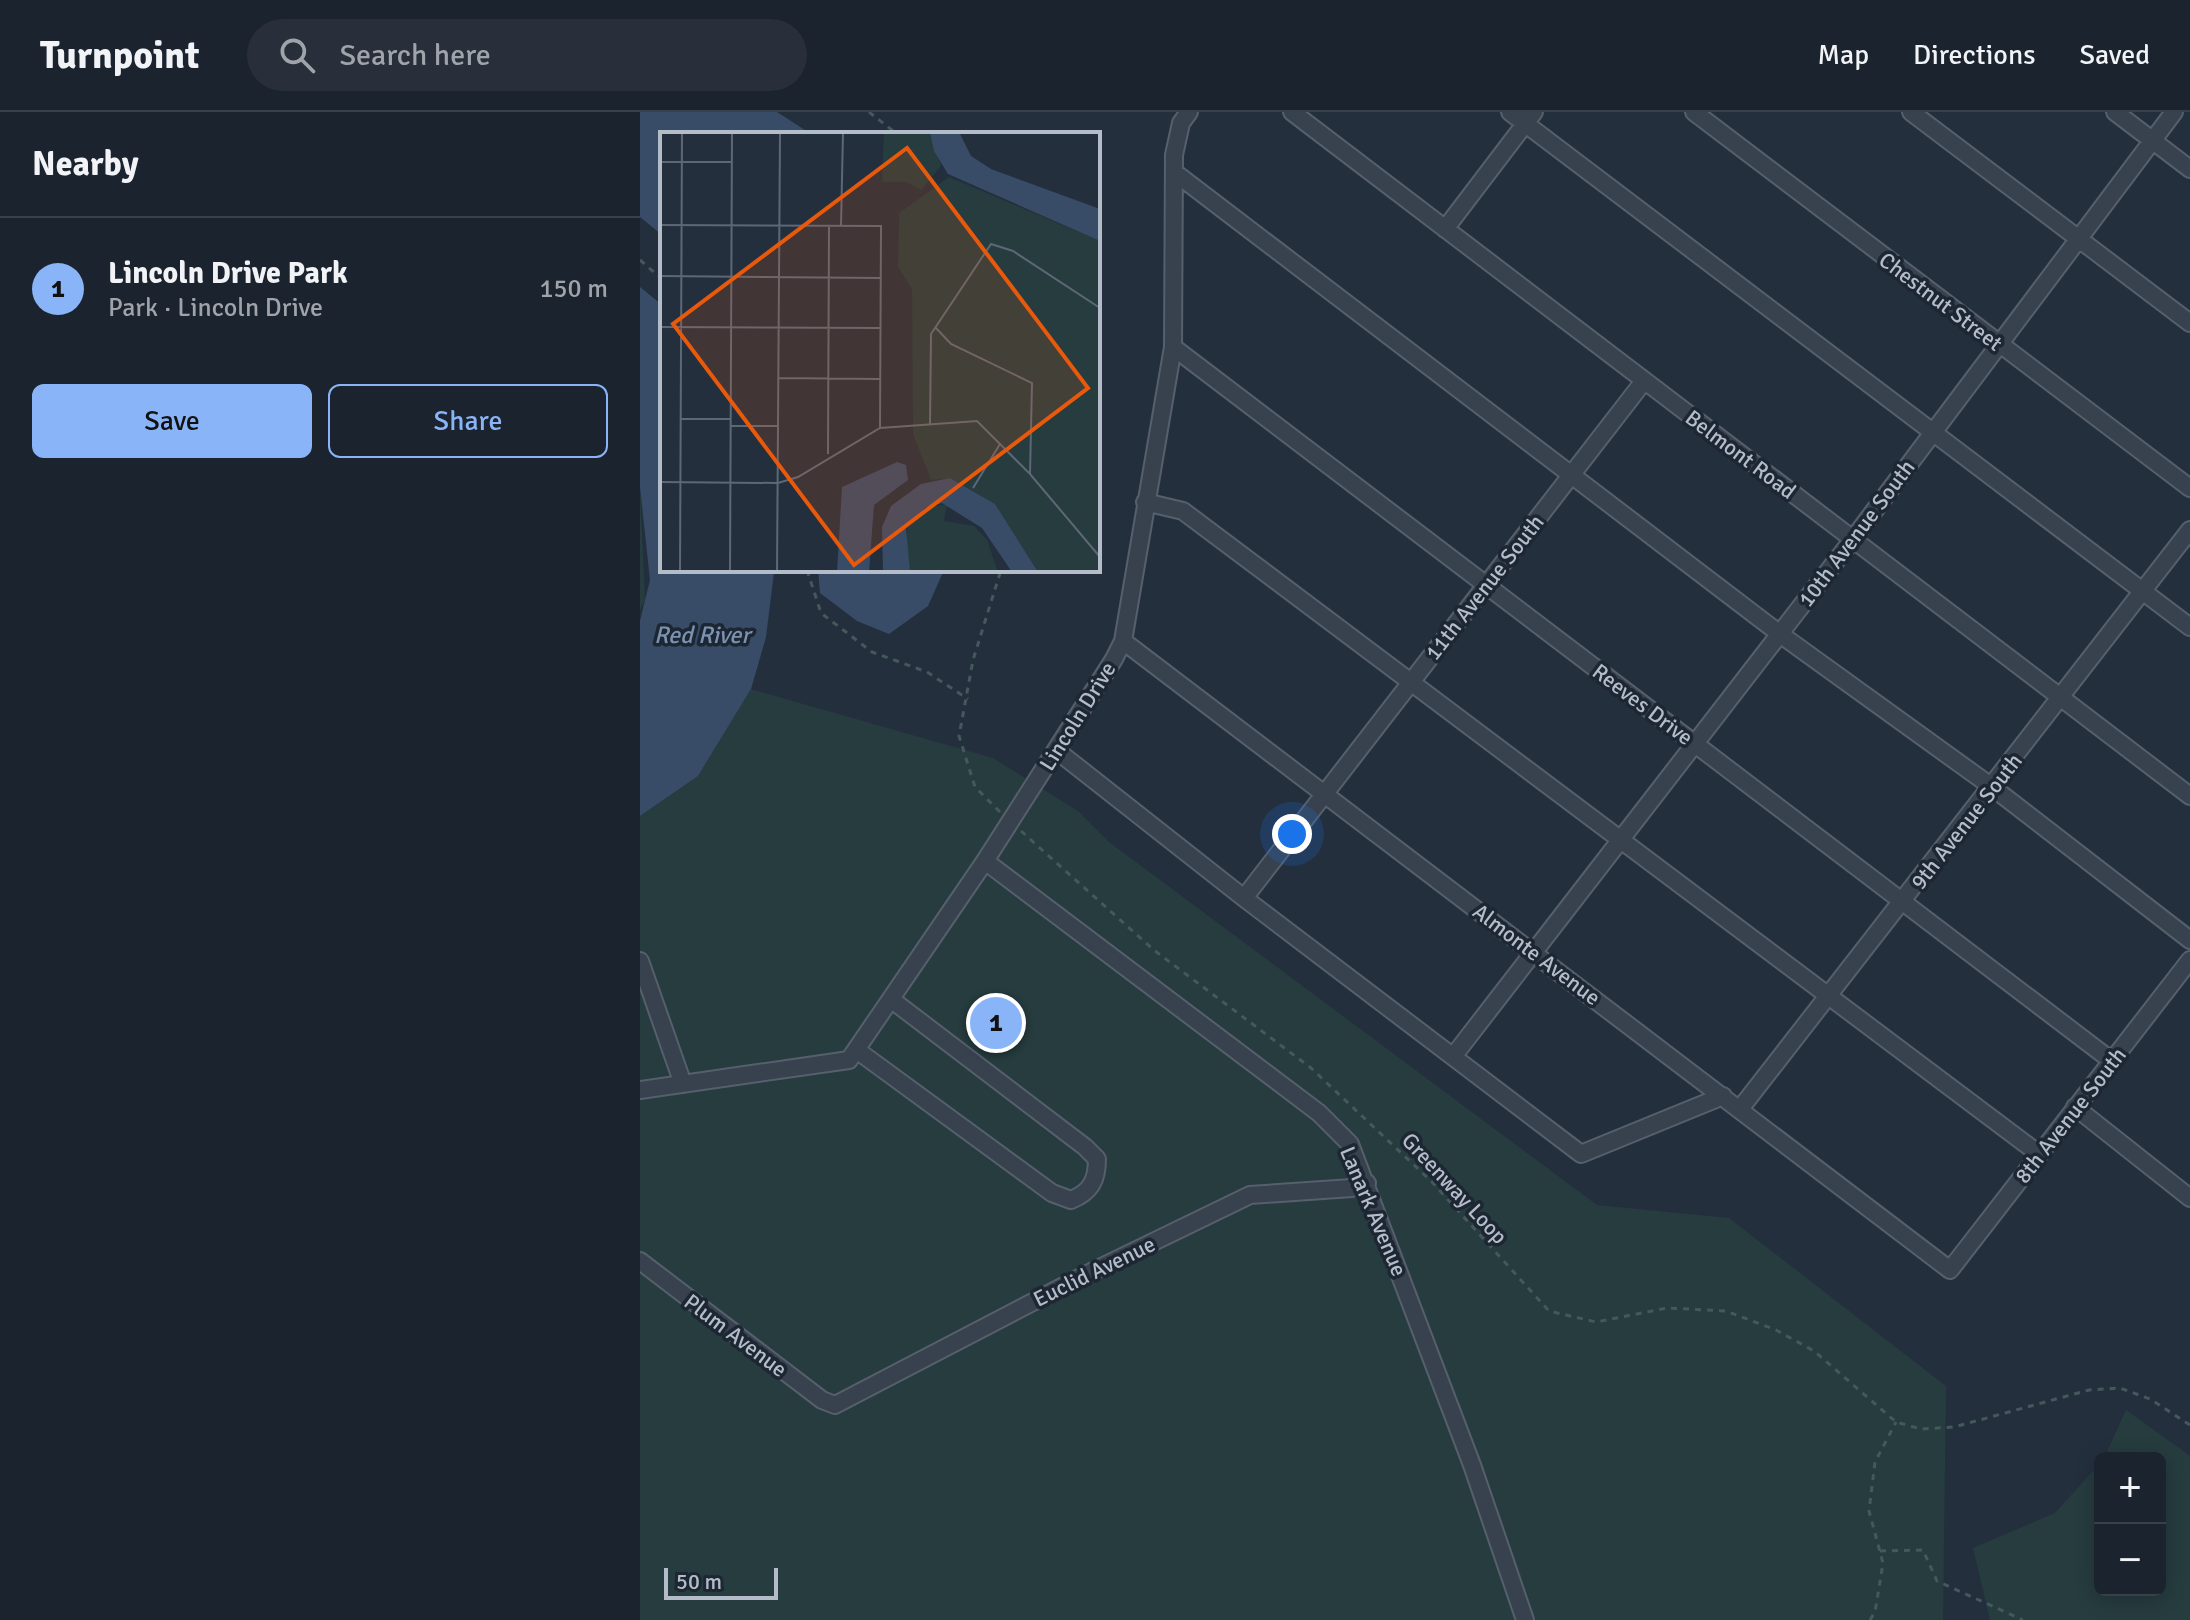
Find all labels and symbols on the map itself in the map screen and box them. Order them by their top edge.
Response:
inset map [660,132,1100,572]
street label: Chestnut Street [1874,246,2008,357]
street label: Belmont Road [1680,404,1801,505]
street label: 10th Avenue South [1792,454,1921,612]
street label: 11th Avenue South [1419,509,1550,665]
water label: Red River [654,620,753,650]
street label: Lincoln Drive [1033,657,1122,776]
street label: Reeves Drive [1587,658,1698,751]
street label: 9th Avenue South [1905,748,2028,895]
your location [1272,814,1312,854]
street label: Almonte Avenue [1468,898,1606,1011]
pin: 1 [970,993,1022,1053]
street label: 8th Avenue South [2009,1042,2132,1189]
street label: Greenway Loop [1396,1127,1513,1250]
street label: Lanark Avenue [1334,1142,1413,1280]
street label: Euclid Avenue [1029,1230,1160,1313]
street label: Plum Avenue [679,1288,793,1383]
scale bar [664,1564,778,1600]

